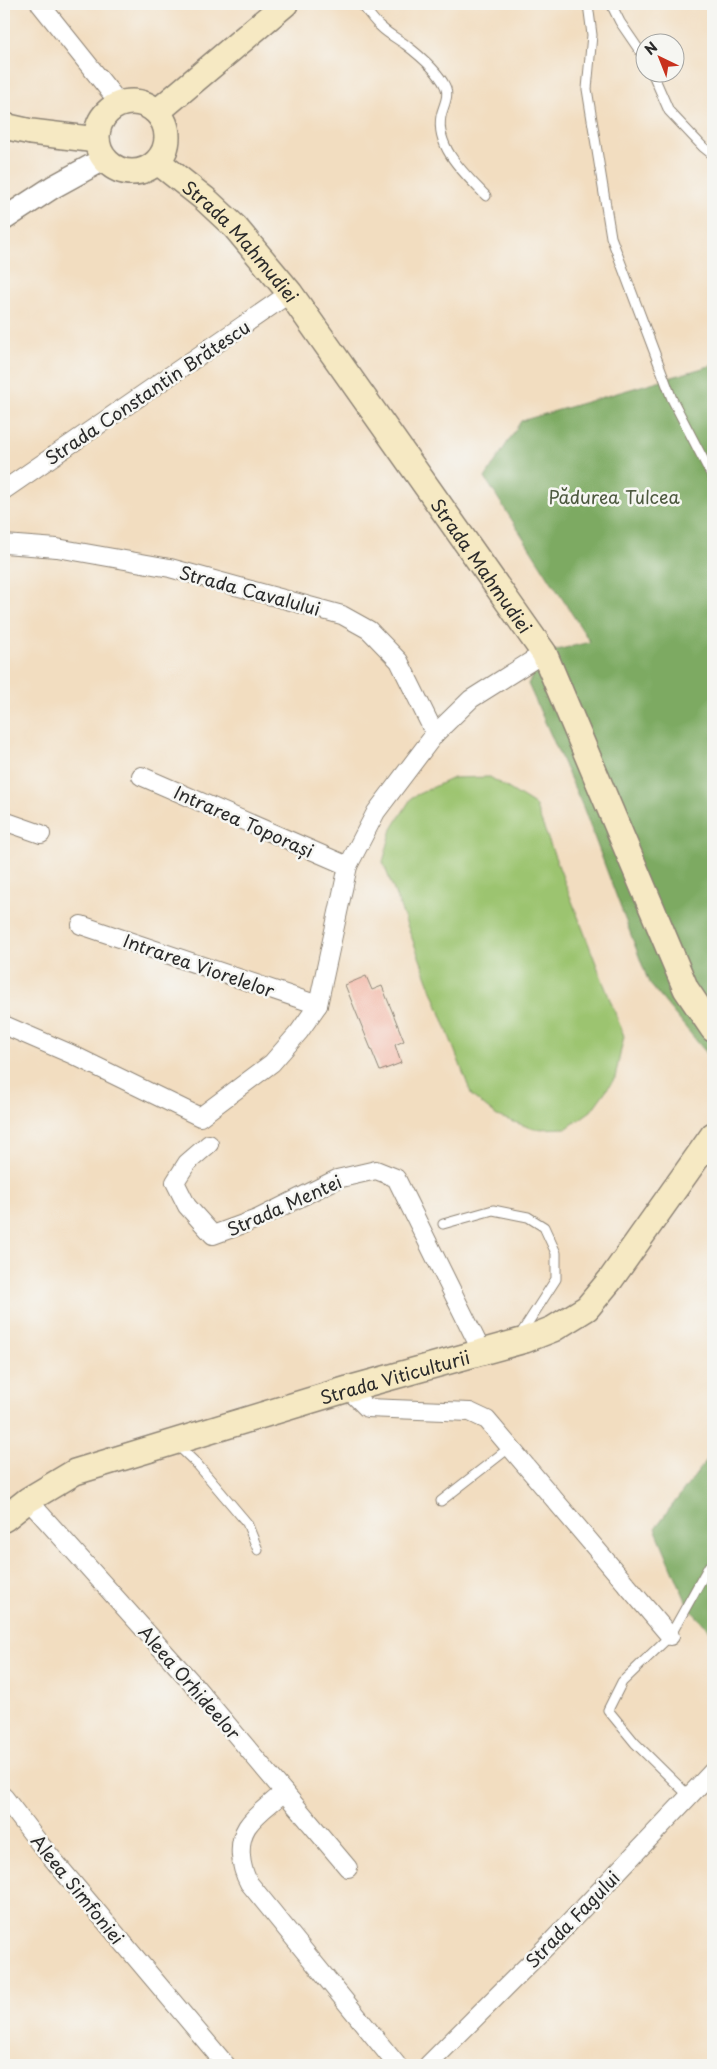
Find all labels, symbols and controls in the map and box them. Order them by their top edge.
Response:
north arrow [634,32,684,82]
text: N [640,37,662,60]
street label: Strada Mahmudiei [177,173,306,307]
street label: Strada Constantin Brătescu [39,313,255,471]
park label: Pădurea Tulcea [548,483,680,510]
street label: Strada Mahmudiei [425,492,539,638]
street label: Strada Cavalului [176,558,324,622]
street label: Intrarea Toporași [170,778,318,864]
street label: Intrarea Viorelelor [120,926,279,1004]
street label: Strada Mentei [222,1168,346,1242]
street label: Strada Viticulturii [316,1342,473,1410]
street label: Aleea Orhideelor [133,1619,248,1746]
street label: Aleea Simfoniei [25,1828,131,1950]
street label: Strada Fagului [519,1864,625,1974]

